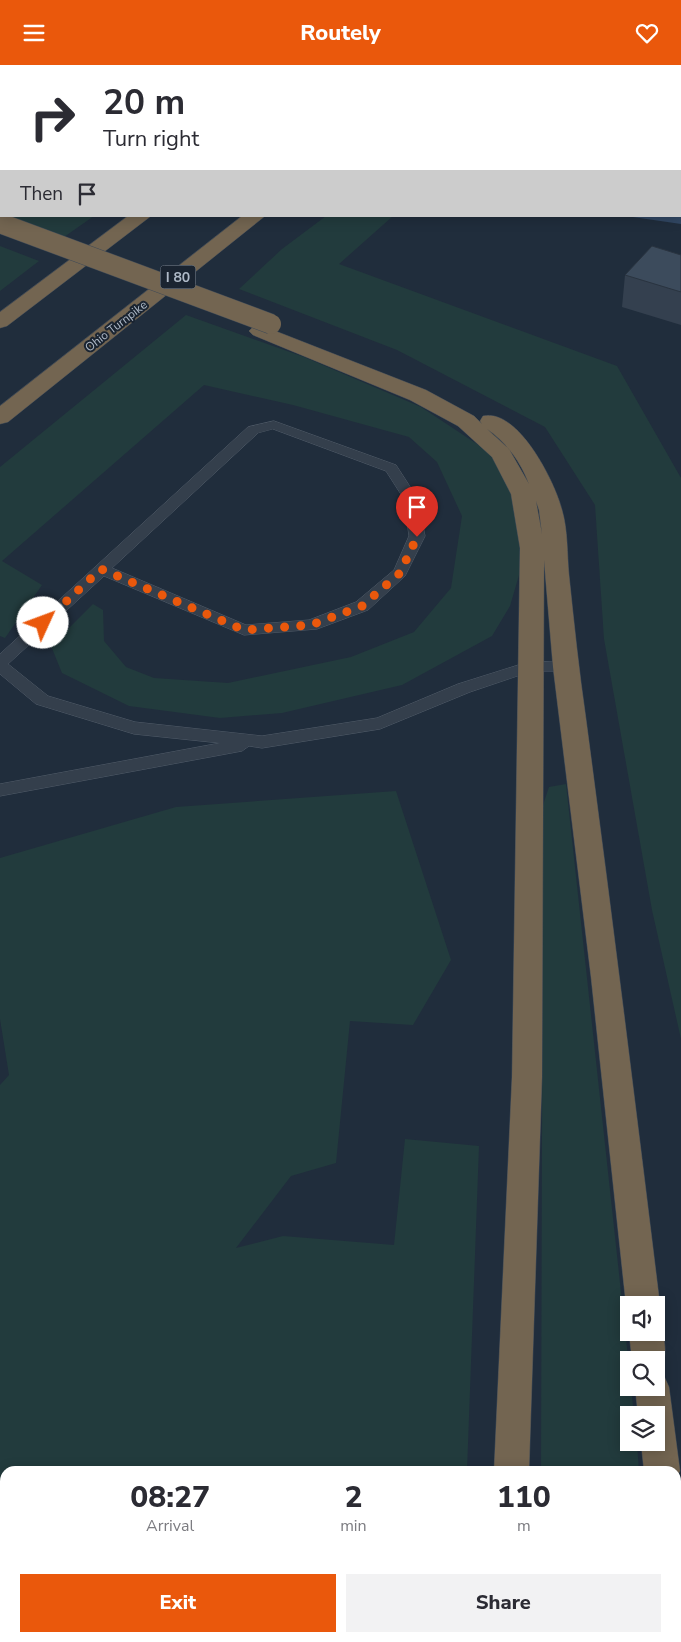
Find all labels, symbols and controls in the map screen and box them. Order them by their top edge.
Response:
text: Routely [300,18,381,48]
icon: menu [20,19,48,47]
icon: heart [633,19,661,47]
text: 20 m [103,79,185,126]
icon: right [20,85,85,150]
text: Turn right [103,124,199,154]
icon: arrive [73,180,101,208]
text: Then [20,181,63,207]
road number: I 80 [160,265,196,288]
street label: Ohio Turnpike [82,297,150,355]
pin [396,486,438,537]
icon: arrive [403,493,431,521]
position arrow [16,596,68,648]
map controls [620,1296,665,1451]
button: sound [620,1296,665,1341]
button: search [620,1351,665,1396]
button: layers [620,1406,665,1451]
text: 08:27 [130,1477,210,1518]
text: 2 [344,1477,362,1518]
text: 110 [497,1477,551,1518]
text: Arrival [146,1515,194,1537]
text: min [340,1515,367,1537]
text: m [517,1515,531,1537]
button: Exit [20,1574,336,1632]
button: Share [346,1574,661,1632]

